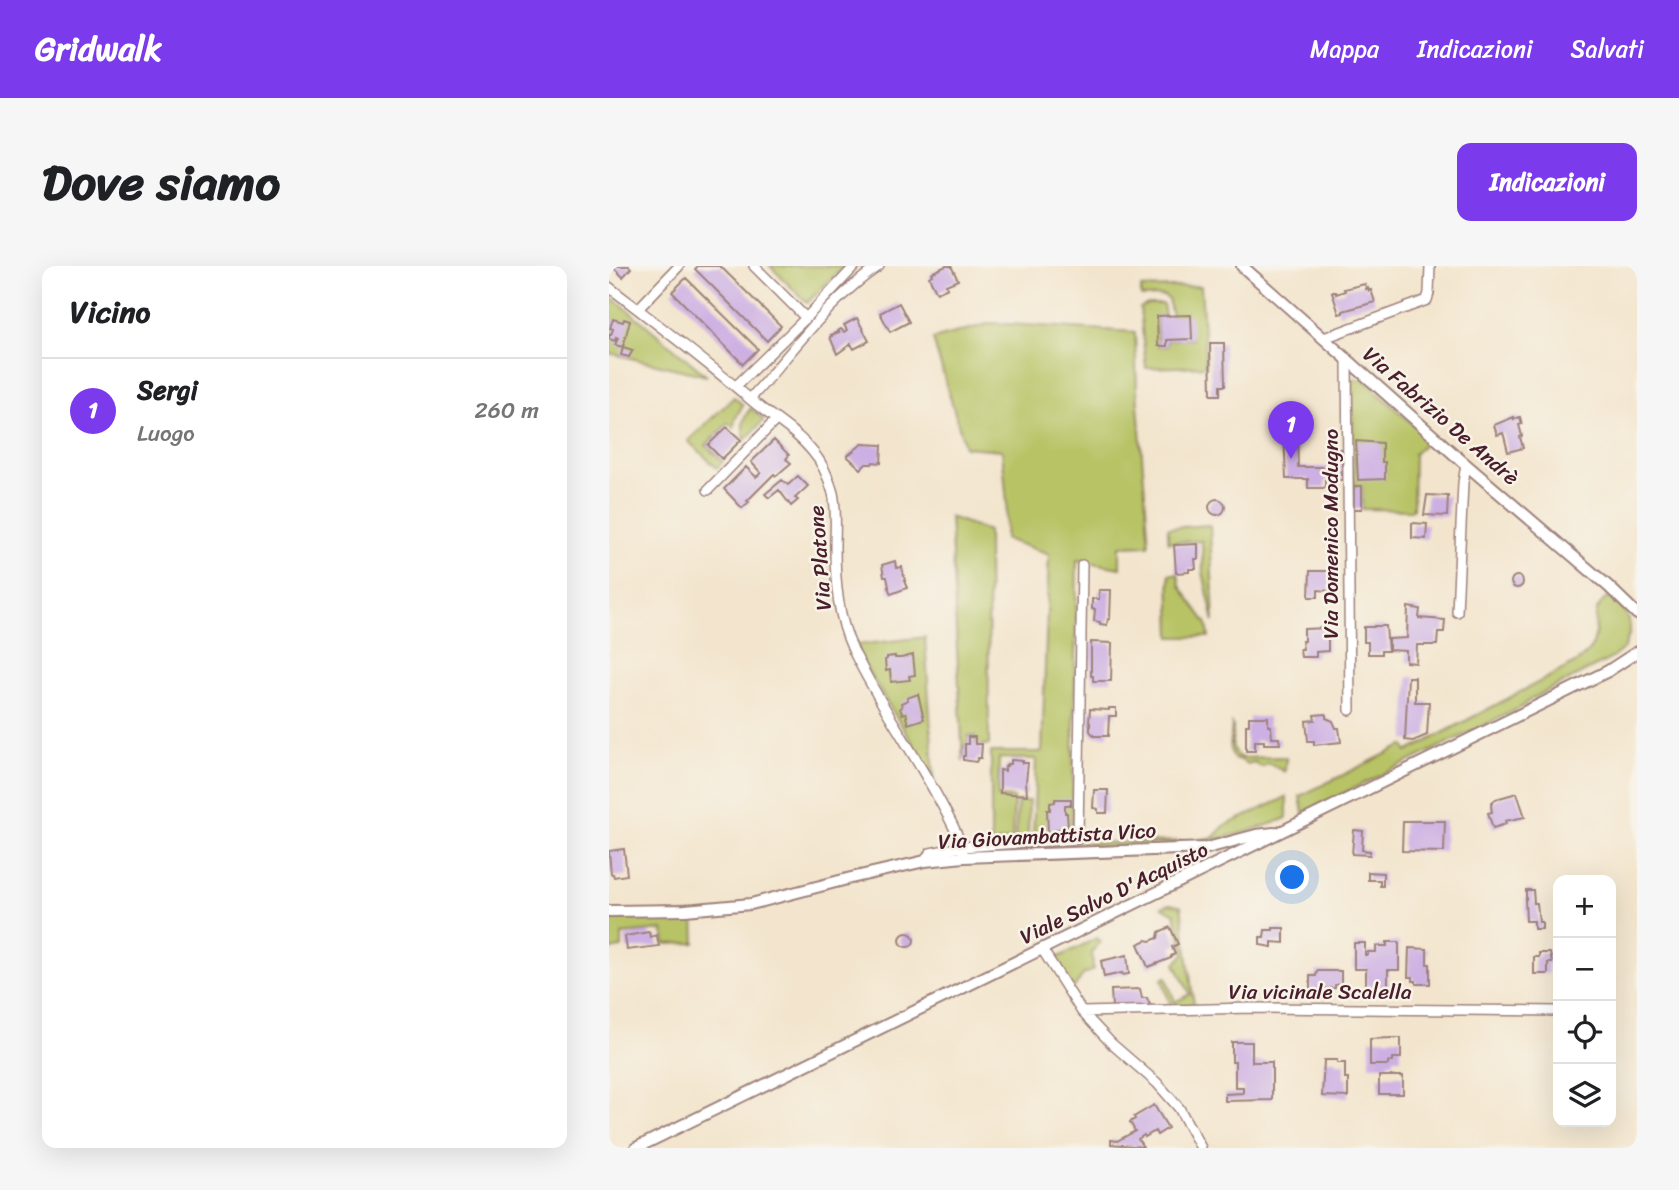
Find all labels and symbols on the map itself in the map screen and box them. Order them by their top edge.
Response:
street label: Via Fabrizio De Andrè [1354,337,1528,495]
pin: 1 [1268,401,1314,459]
street label: Via Domenico Modugno [1312,429,1350,639]
street label: Via Platone [797,504,843,612]
street label: Via Giovambattista Vico [937,811,1157,861]
street label: Viale Salvo D'Acquisto [1013,831,1215,955]
your location [1275,860,1309,894]
street label: Via vicinale Scalella [1228,973,1412,1011]

